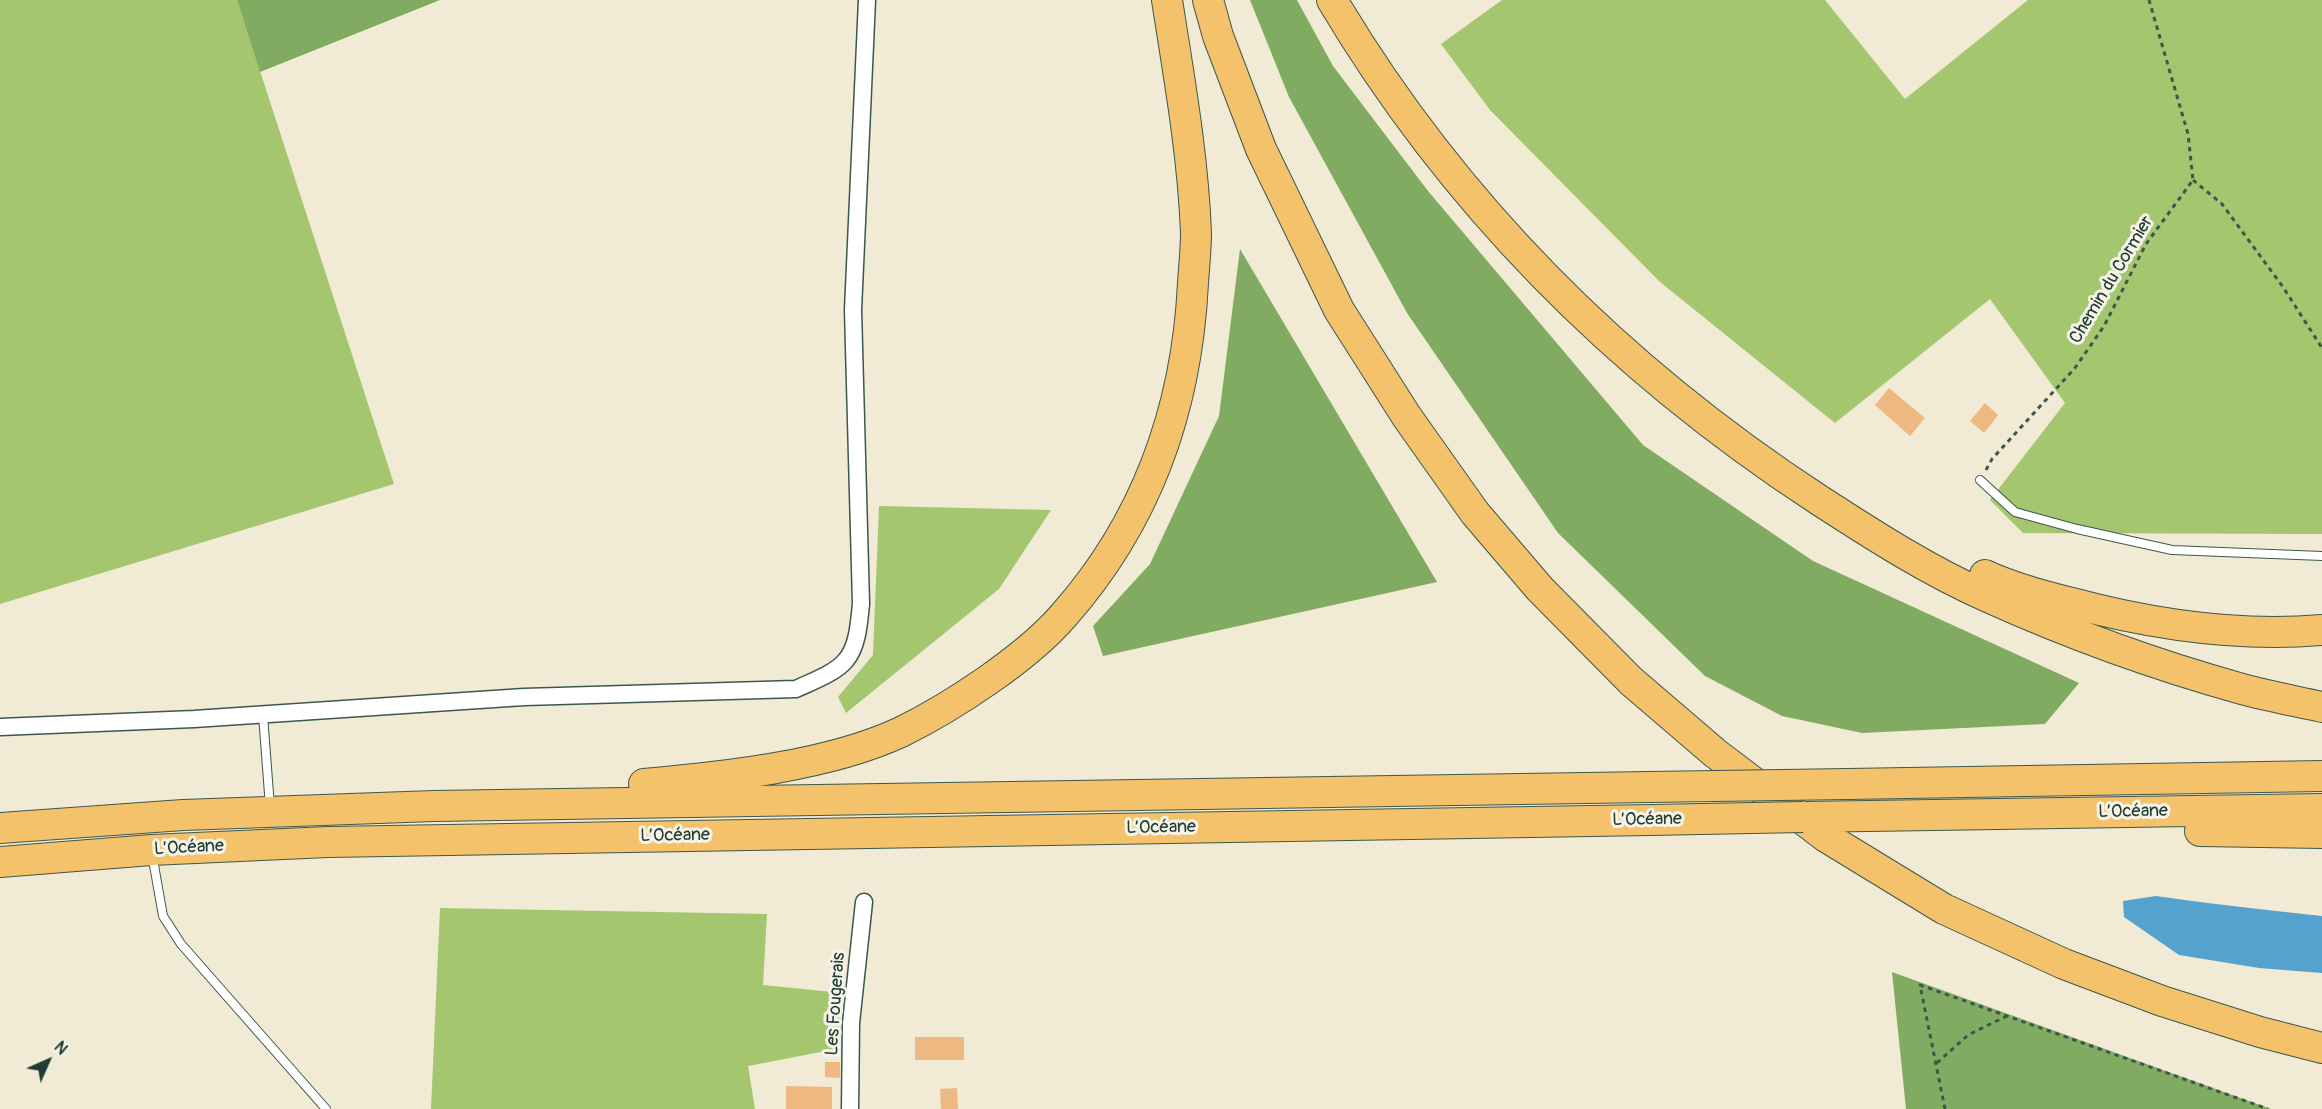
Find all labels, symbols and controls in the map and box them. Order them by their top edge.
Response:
street label: Chemin du Cormier [2065,212,2159,348]
street label: L’Océane [2098,801,2168,823]
street label: L’Océane [1612,809,1682,831]
street label: L’Océane [1126,817,1196,839]
street label: L’Océane [640,825,710,847]
street label: L’Océane [154,835,224,861]
street label: Les Fougerais [822,952,850,1056]
north arrow [18,1031,78,1091]
text: N [50,1037,72,1059]

